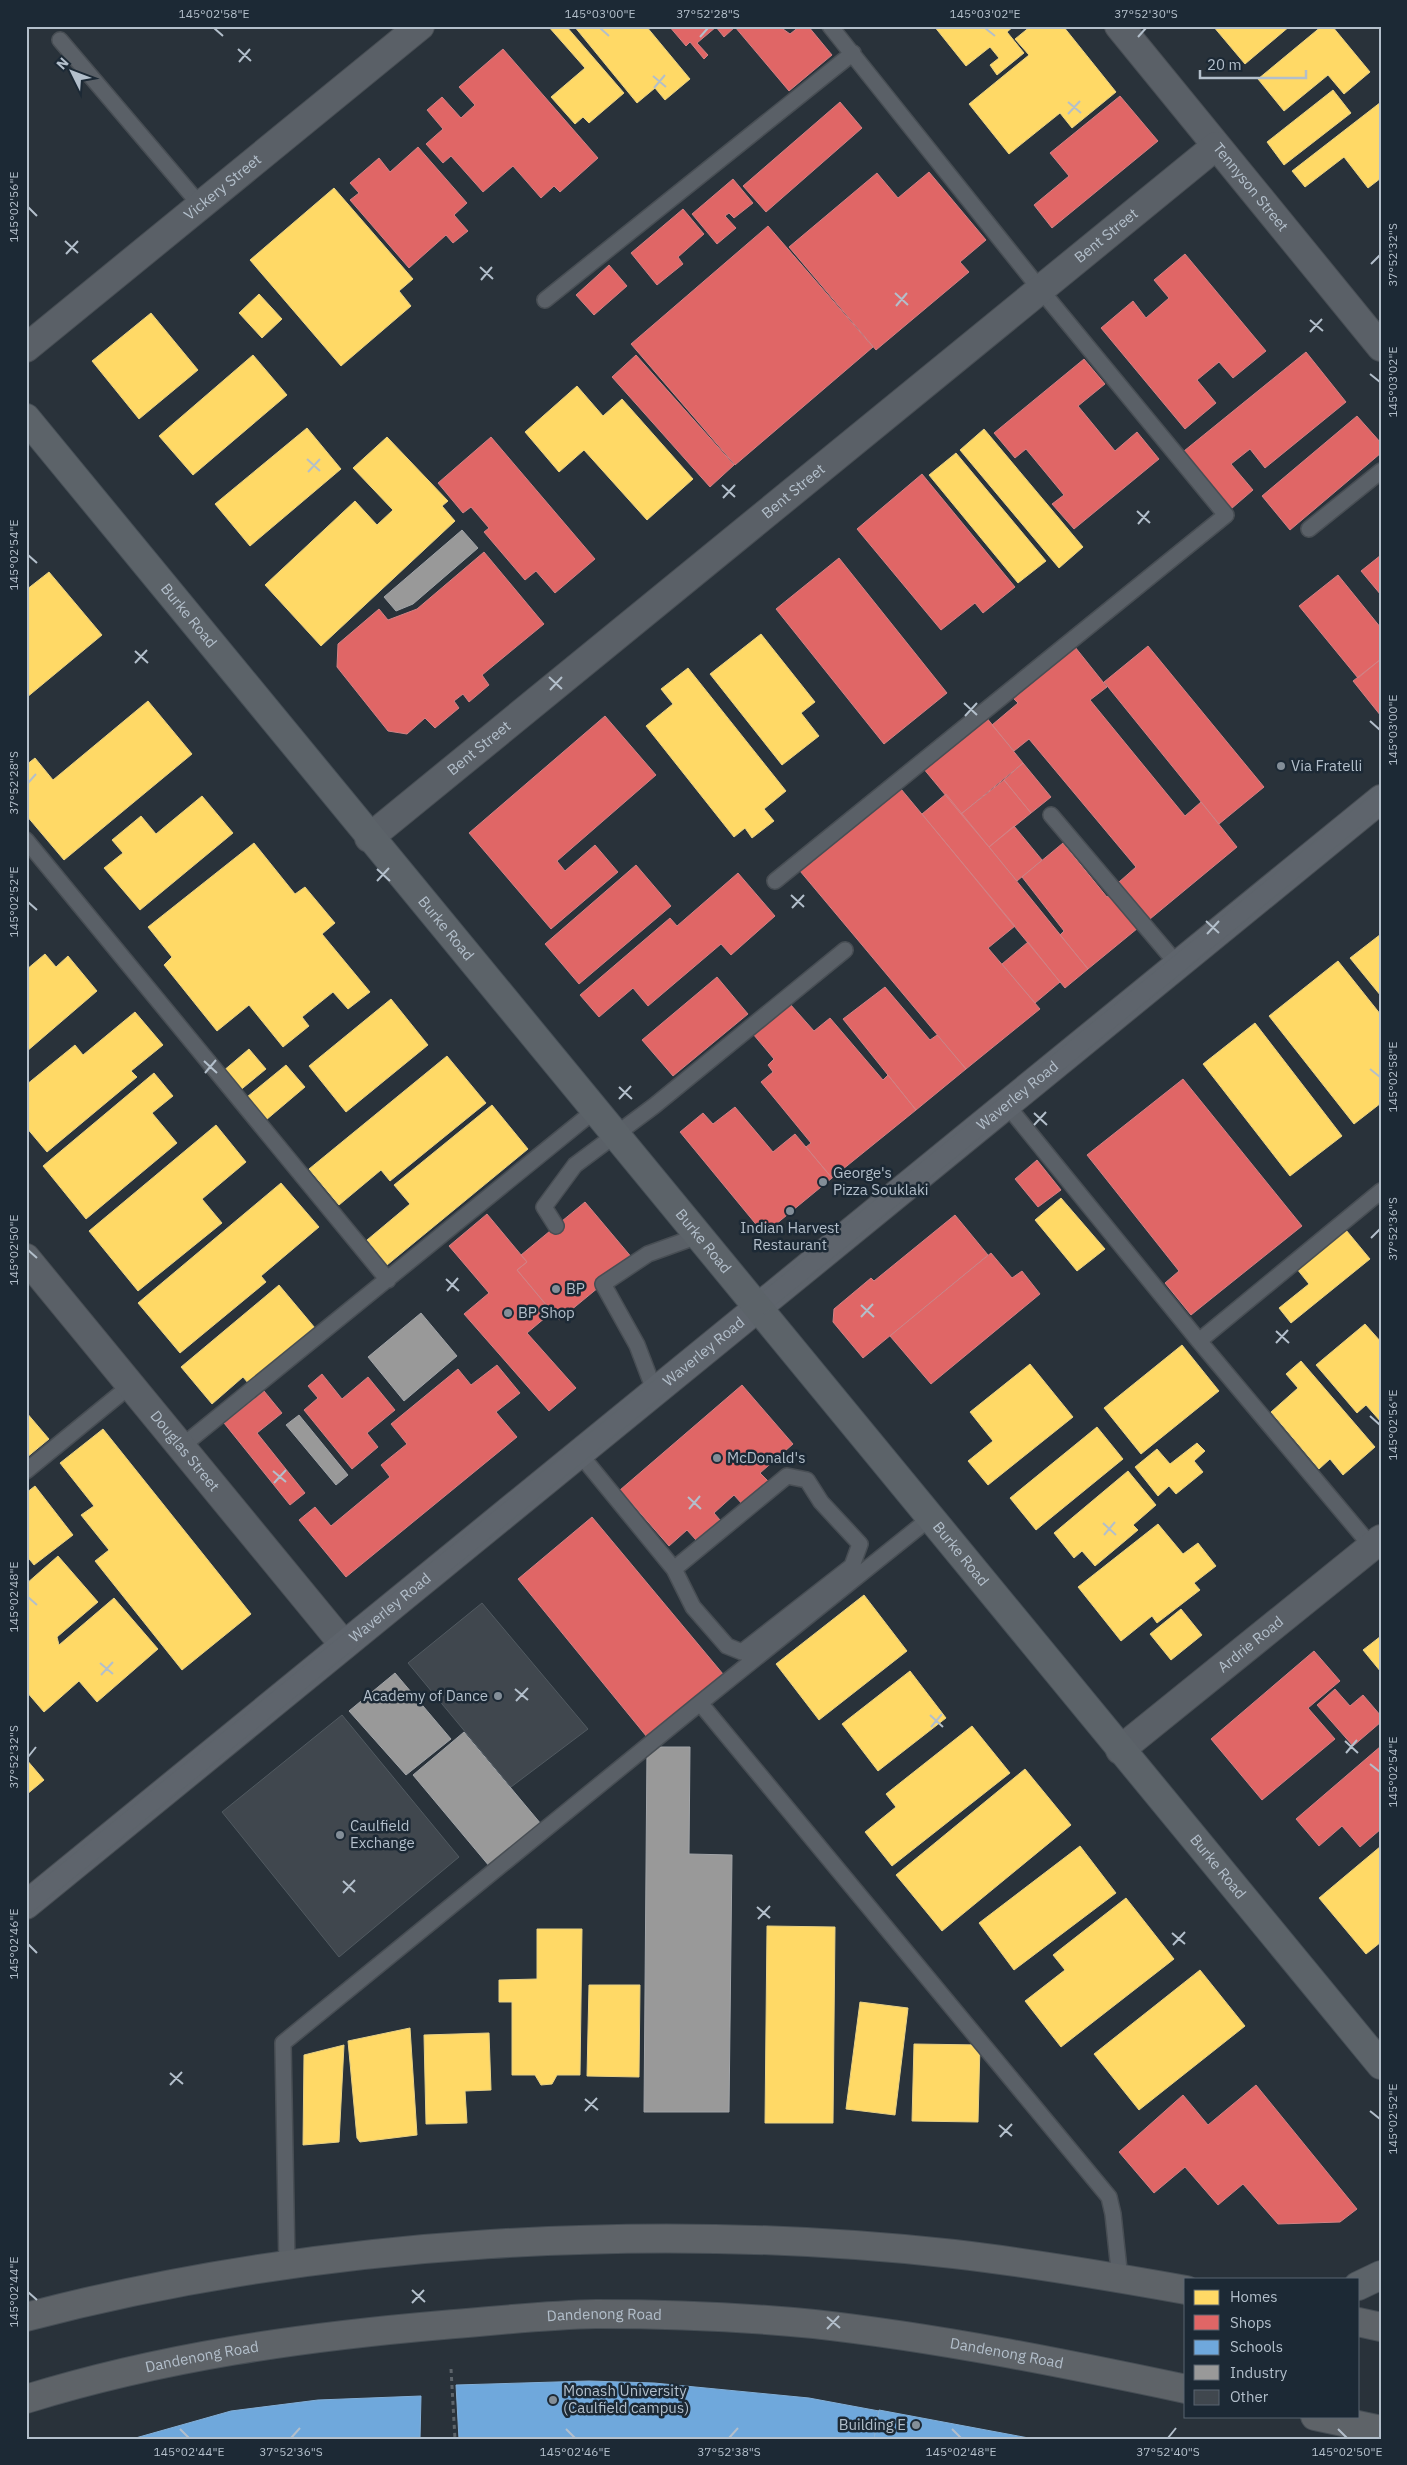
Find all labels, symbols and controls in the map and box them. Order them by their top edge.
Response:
text: 145°02'58"E [179,6,249,21]
text: 145°03'00"E [565,6,635,21]
text: 37°52'28"S [676,6,740,21]
text: 145°03'02"E [950,6,1020,21]
text: 37°52'30"S [1114,6,1178,21]
north arrow [48,48,98,98]
scale bar [1200,48,1306,80]
text: N [52,54,72,73]
text: 20 m [1207,55,1242,74]
street label: Tennyson Street [1209,139,1293,235]
street label: Vickery Street [180,150,265,224]
text: 145°02'56"E [6,172,21,242]
street label: Bent Street [1070,204,1142,267]
text: 37°52'32"S [1385,223,1400,287]
text: 145°03'02"E [1385,347,1400,417]
street label: Bent Street [757,459,829,522]
text: 145°02'54"E [6,520,21,590]
street label: Burke Road [157,579,221,651]
text: 145°03'00"E [1385,695,1400,765]
street label: Bent Street [443,716,514,779]
text: 37°52'28"S [6,751,21,815]
place label: Via Fratelli [1291,756,1362,775]
marker: Via Fratelli [1275,760,1287,772]
text: 145°02'52"E [6,867,21,937]
street label: Burke Road [414,892,478,964]
text: 145°02'58"E [1385,1042,1400,1112]
street label: Waverley Road [973,1056,1062,1134]
place label: George's Pizza Souklaki [833,1163,929,1199]
marker: George's Pizza Souklaki [817,1176,829,1188]
text: 37°52'36"S [1385,1197,1400,1261]
street label: Burke Road [672,1205,736,1277]
marker: Indian Harvest Restaurant [784,1205,796,1217]
text: 145°02'50"E [6,1215,21,1285]
place label: Indian Harvest Restaurant [740,1218,840,1254]
place label: BP [566,1279,585,1298]
marker: BP [550,1283,562,1295]
place label: BP Shop [518,1303,575,1322]
marker: BP Shop [502,1307,514,1319]
street label: Waverley Road [659,1312,748,1390]
text: 145°02'56"E [1385,1390,1400,1460]
street label: Douglas Street [146,1407,224,1495]
place label: McDonald's [727,1448,805,1467]
marker: McDonald's [711,1452,723,1464]
street label: Burke Road [929,1518,993,1590]
text: 145°02'48"E [6,1562,21,1632]
street label: Waverley Road [345,1568,435,1646]
street label: Ardrie Road [1214,1612,1287,1676]
place label: Academy of Dance [363,1686,488,1705]
marker: Academy of Dance [492,1690,504,1702]
text: 37°52'32"S [6,1725,21,1789]
text: 145°02'54"E [1385,1737,1400,1807]
place label: Caulfield Exchange [350,1816,415,1852]
marker: Caulfield Exchange [334,1829,346,1841]
street label: Burke Road [1186,1830,1250,1902]
text: 145°02'46"E [6,1909,21,1979]
text: 145°02'52"E [1385,2084,1400,2154]
text: 145°02'44"E [6,2257,21,2327]
legend [1184,2278,1360,2418]
text: Homes [1230,2287,1278,2306]
street label: Dandenong Road [546,2304,662,2325]
text: Shops [1230,2313,1272,2332]
street label: Dandenong Road [949,2333,1065,2373]
street label: Dandenong Road [143,2337,260,2376]
text: Schools [1230,2337,1283,2356]
text: Industry [1230,2363,1288,2382]
place label: Monash University (Caulfield campus) [563,2381,689,2417]
text: Other [1230,2387,1269,2406]
marker: Monash University (Caulfield campus) [547,2394,559,2406]
place label: Building E [839,2415,906,2434]
marker: Building E [910,2419,922,2431]
text: 145°02'44"E [154,2444,224,2459]
text: 37°52'36"S [259,2444,323,2459]
text: 145°02'46"E [540,2444,610,2459]
text: 37°52'38"S [697,2444,761,2459]
text: 145°02'48"E [926,2444,996,2459]
text: 37°52'40"S [1136,2444,1200,2459]
text: 145°02'50"E [1312,2444,1382,2459]

